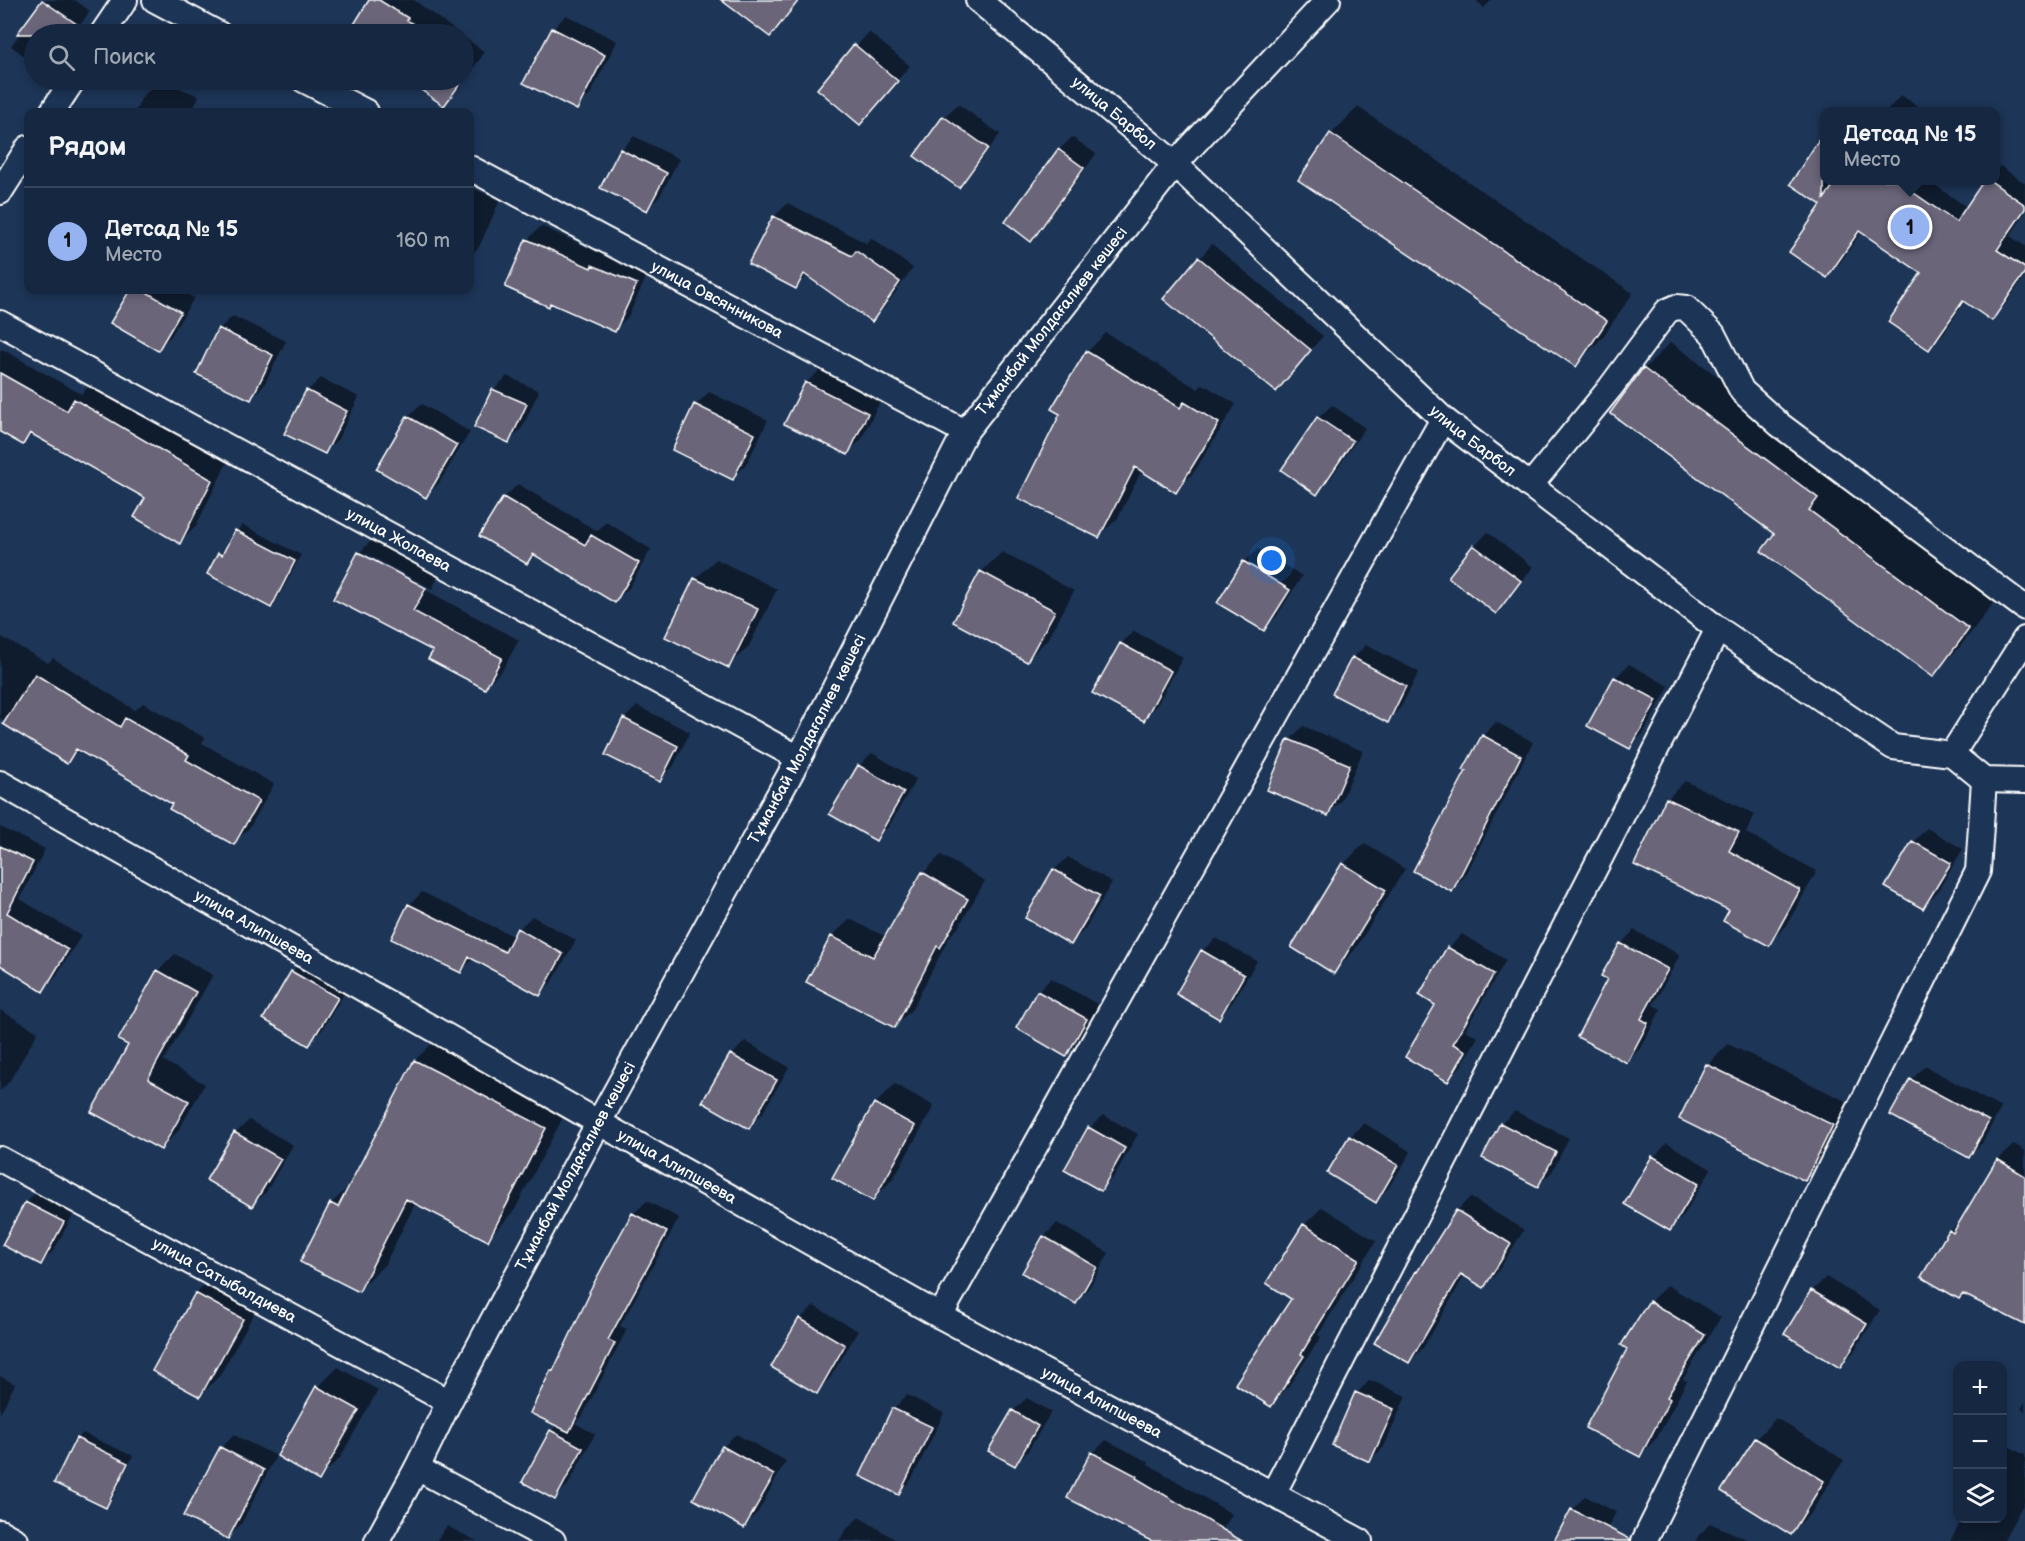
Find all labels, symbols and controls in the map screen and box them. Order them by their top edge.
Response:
search box [24,24,474,90]
icon: search [45,41,78,74]
text: Поиск [93,44,156,71]
street label: улица Барбол [1068,73,1160,154]
popup [1820,107,2000,185]
text: Детсад № 15 [1843,121,1977,148]
text: Рядом [48,132,126,163]
text: Место [1843,148,1900,172]
pin: 1 [1890,204,1930,250]
text: Детсад № 15 [105,216,238,243]
street label: Тұманбай Молдағалиев көшесі [972,223,1132,420]
text: 1 [63,229,72,253]
text: 160 m [396,229,450,253]
text: Место [105,243,162,267]
street label: улица Овсянникова [648,257,787,343]
street label: улица Барбол [1425,401,1519,481]
street label: улица Жолаева [343,504,455,576]
your location [1257,546,1286,575]
street label: Тұманбай Молдағалиев көшесі [744,631,870,847]
street label: улица Алипшеева [191,886,317,969]
street label: Тұманбай Молдағалиев көшесі [512,1059,640,1274]
street label: улица Алипшеева [614,1126,740,1208]
street label: улица Сатыбалдиева [149,1234,300,1327]
map controls [1953,1361,2007,1523]
button: + [1953,1361,2007,1415]
street label: улица Алипшеева [1038,1363,1166,1443]
button: − [1953,1415,2007,1469]
button: layers [1953,1469,2007,1523]

